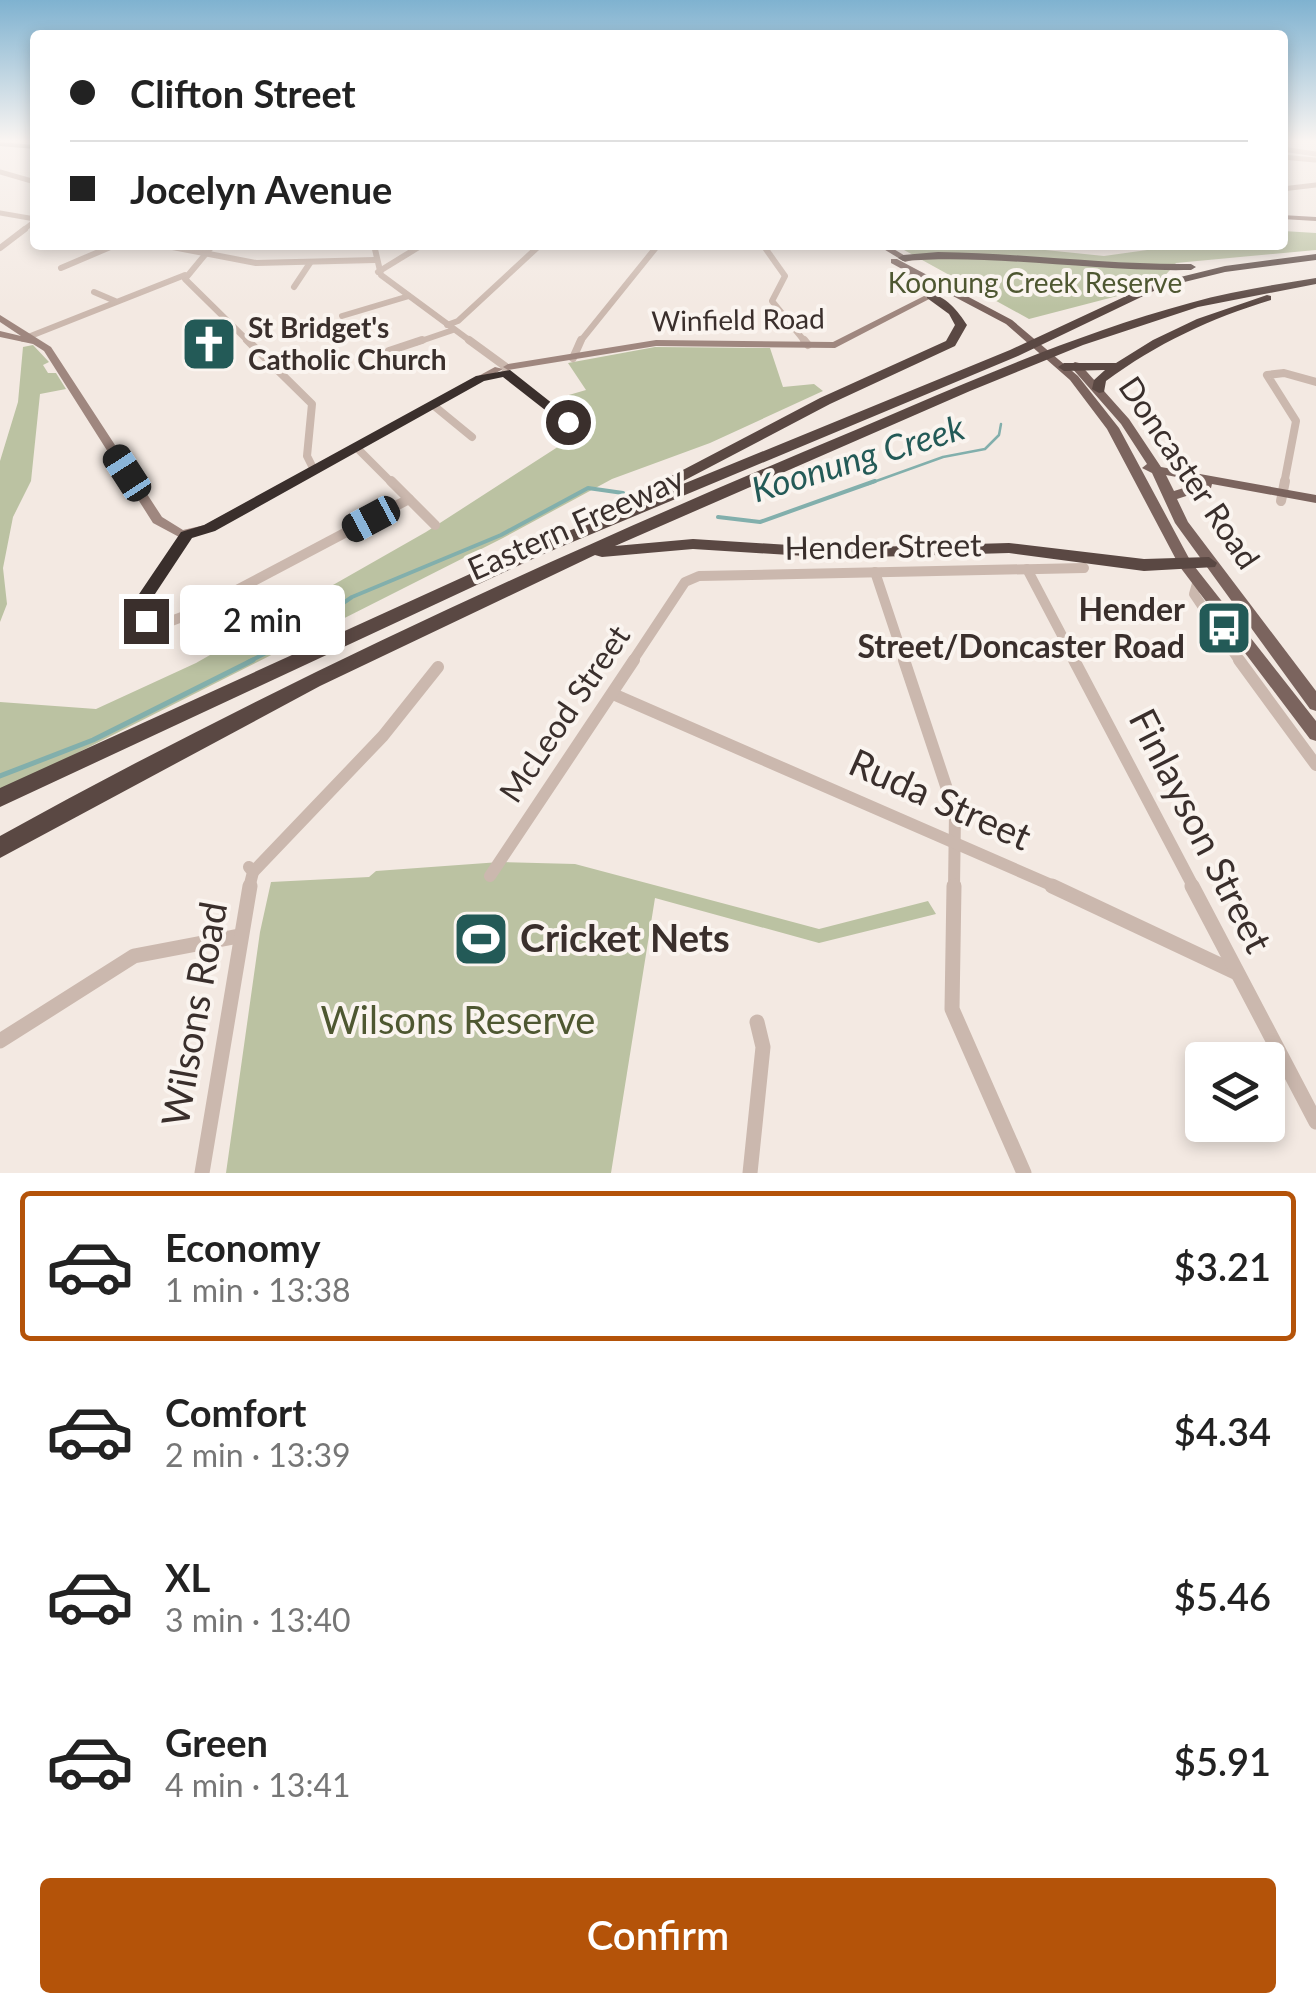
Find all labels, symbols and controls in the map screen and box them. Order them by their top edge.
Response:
text: Clifton Street [130,70,356,116]
text: Jocelyn Avenue [130,166,392,212]
park label: Koonung Creek Reserve [888,265,1182,299]
street label: Winfield Road [651,300,825,338]
place label: St Bridget's Catholic Church [248,310,447,376]
church icon: St Bridget's Catholic Church [179,314,239,374]
street label: Doncaster Road [1112,369,1269,576]
route start [546,400,591,445]
water label: Koonung Creek [746,405,969,509]
car [98,440,156,506]
street label: Eastern Freeway [461,457,690,588]
car [337,492,405,546]
street label: Hender Street [784,524,982,567]
callout: 2 min [181,586,346,656]
place label: Hender Street/Doncaster Road [857,589,1185,665]
bus stop icon: Hender Street/Doncaster Road [1194,598,1254,658]
route end [124,599,169,644]
text: 2 min [223,600,302,639]
street label: McLeod Street [490,617,638,809]
street label: Finlayson Street [1121,701,1283,960]
street label: Ruda Street [843,738,1039,859]
street label: Wilsons Road [151,898,235,1129]
sports icon: Cricket Nets [451,909,511,969]
place label: Cricket Nets [520,914,730,960]
park label: Wilsons Reserve [321,996,595,1042]
map controls [1185,1042,1285,1142]
button: layers [1185,1042,1285,1142]
icon: car [45,1221,135,1311]
text: Economy [165,1224,320,1270]
text: $3.21 [1174,1243,1271,1289]
text: 1 min · 13:38 [165,1270,351,1309]
icon: car [45,1386,135,1476]
text: Comfort [165,1389,306,1435]
text: $4.34 [1174,1408,1271,1454]
text: 2 min · 13:39 [165,1435,351,1474]
icon: car [45,1551,135,1641]
text: XL [165,1554,210,1600]
text: $5.46 [1174,1573,1271,1619]
text: 3 min · 13:40 [165,1600,351,1639]
icon: car [45,1716,135,1806]
text: Green [165,1719,268,1765]
text: $5.91 [1174,1738,1271,1784]
text: 4 min · 13:41 [165,1765,351,1804]
button: Confirm [40,1878,1276,1993]

